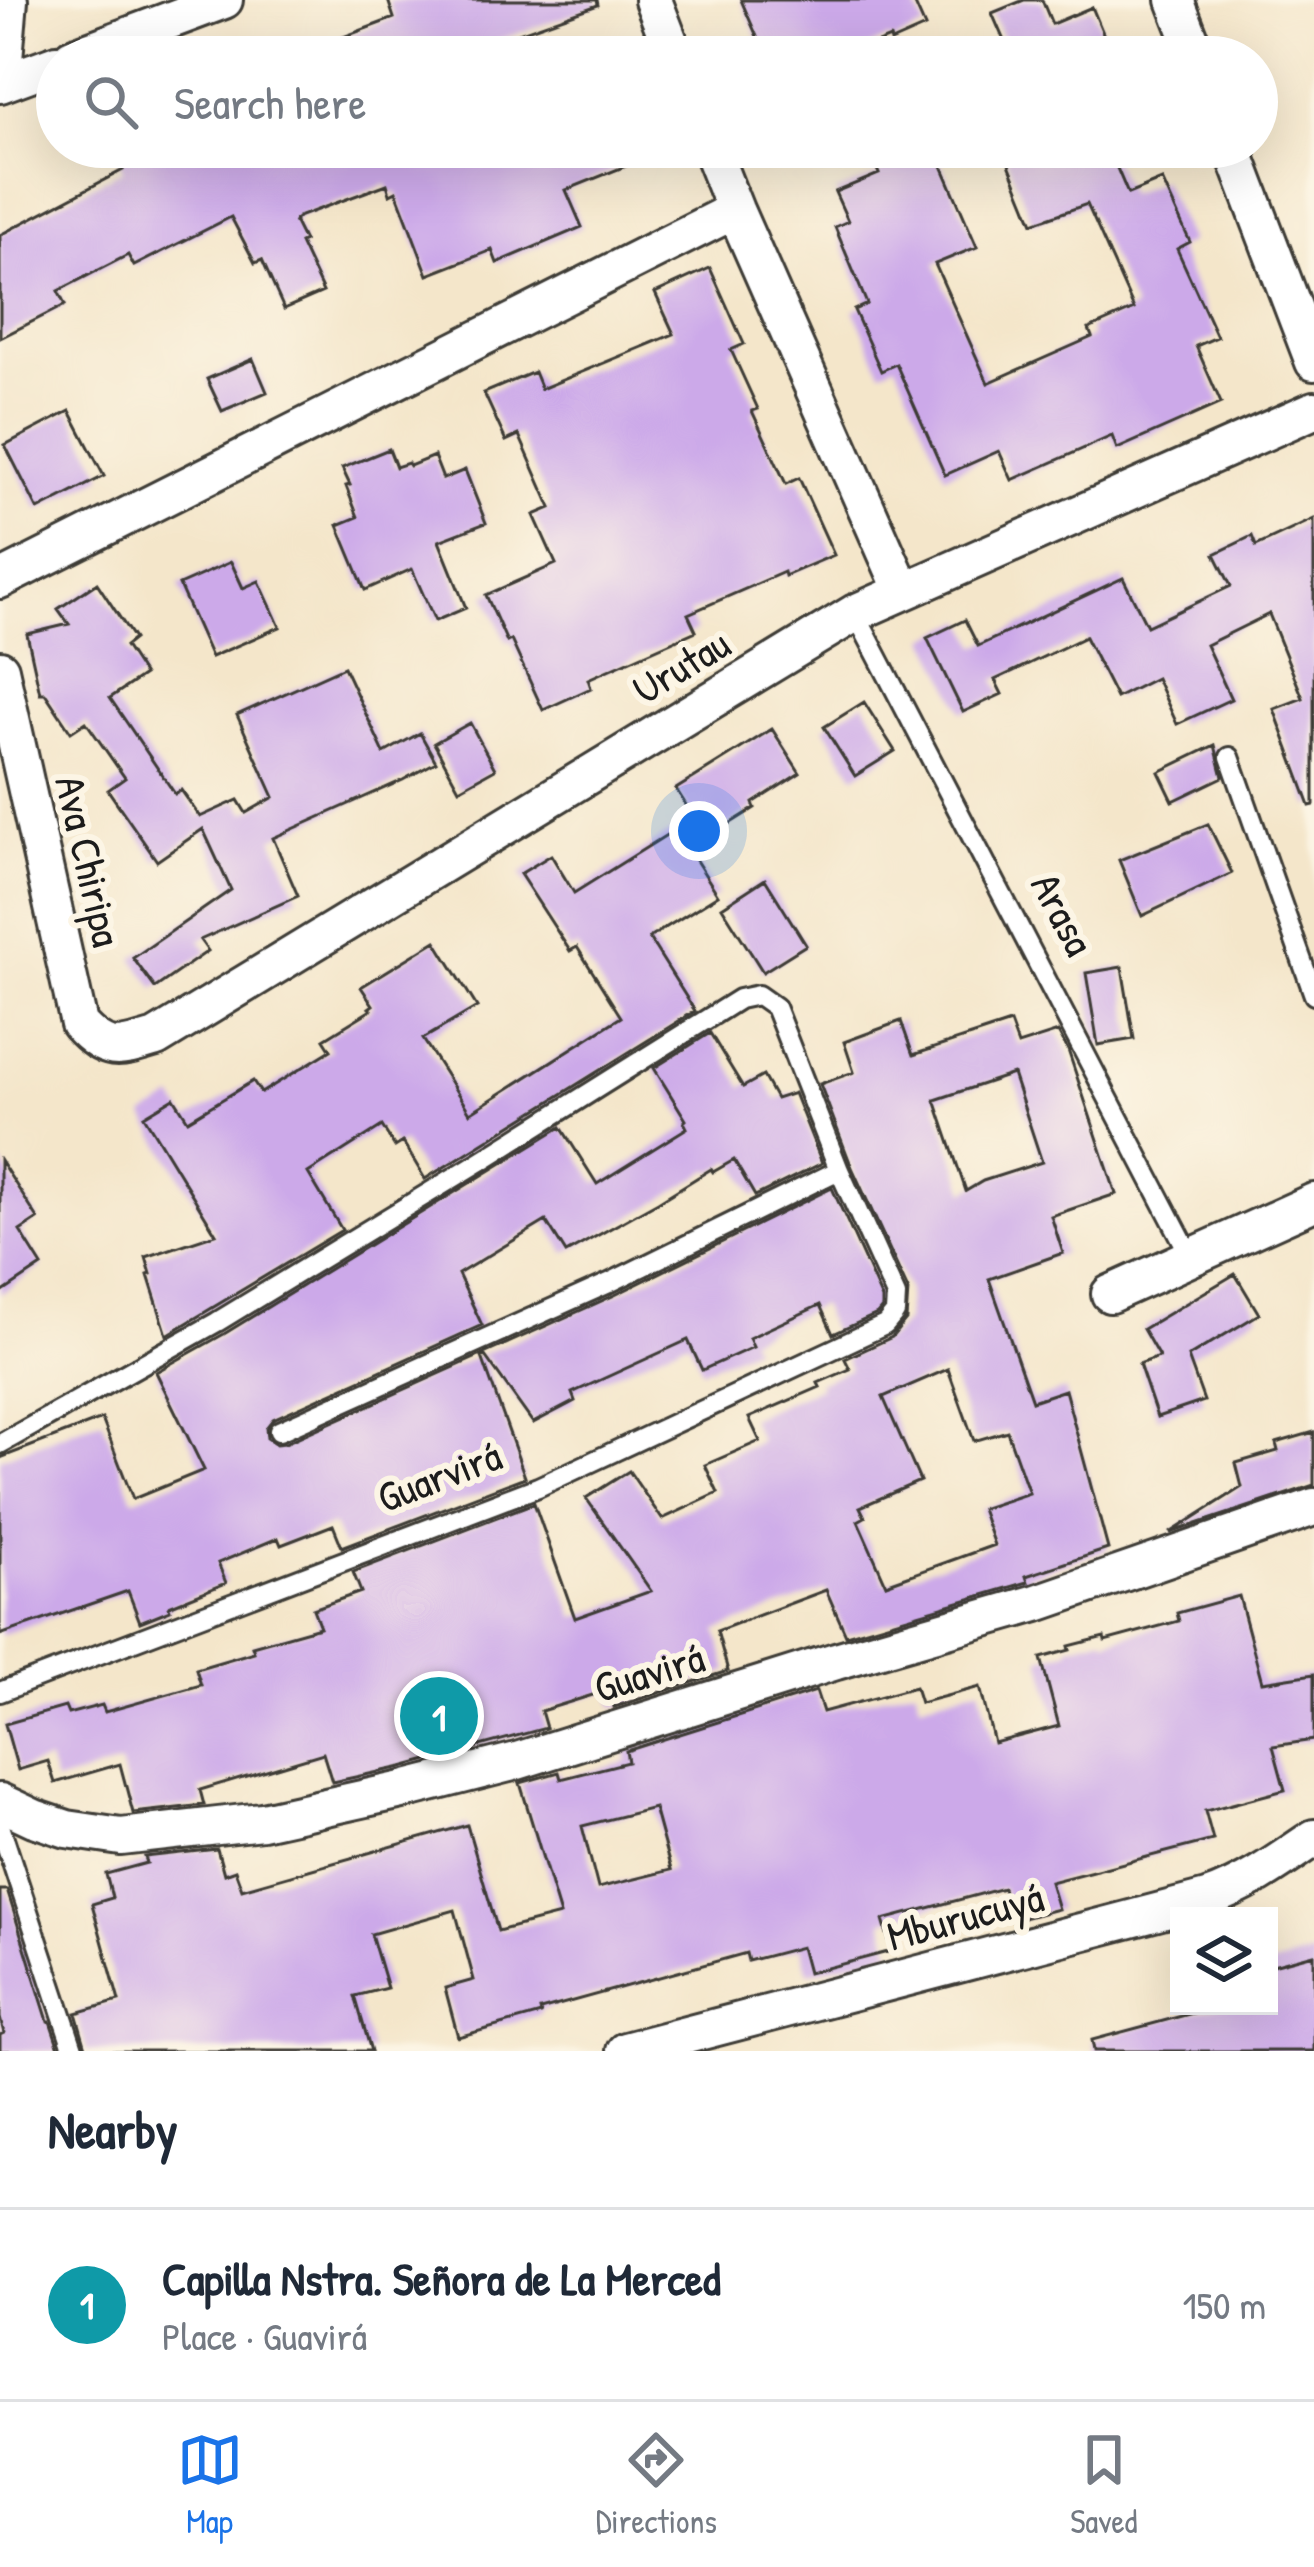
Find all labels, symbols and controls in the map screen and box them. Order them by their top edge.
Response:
search box [36,36,1278,168]
icon: search [78,69,144,135]
text: Search here [174,72,366,133]
street label: Urutau [622,614,740,717]
street label: Ava Chiripa [42,770,137,952]
your location [669,801,729,861]
street label: Arasa [1018,863,1109,965]
street label: Guarvirá [369,1426,509,1525]
street label: Guavirá [587,1628,711,1715]
pin: 1 [400,1671,478,1761]
street label: Mburucuyá [881,1867,1049,1964]
map controls [1170,1907,1278,2015]
button: layers [1170,1907,1278,2015]
text: Nearby [48,2095,178,2164]
text: Capilla Nstra. Señora de La Merced [162,2248,721,2309]
text: 1 [80,2278,94,2331]
text: 150 m [1182,2278,1266,2331]
text: Place · Guavirá [162,2309,367,2362]
tab: Map [177,2427,243,2543]
tab: Directions [596,2427,717,2543]
tab: Saved [1070,2427,1137,2543]

